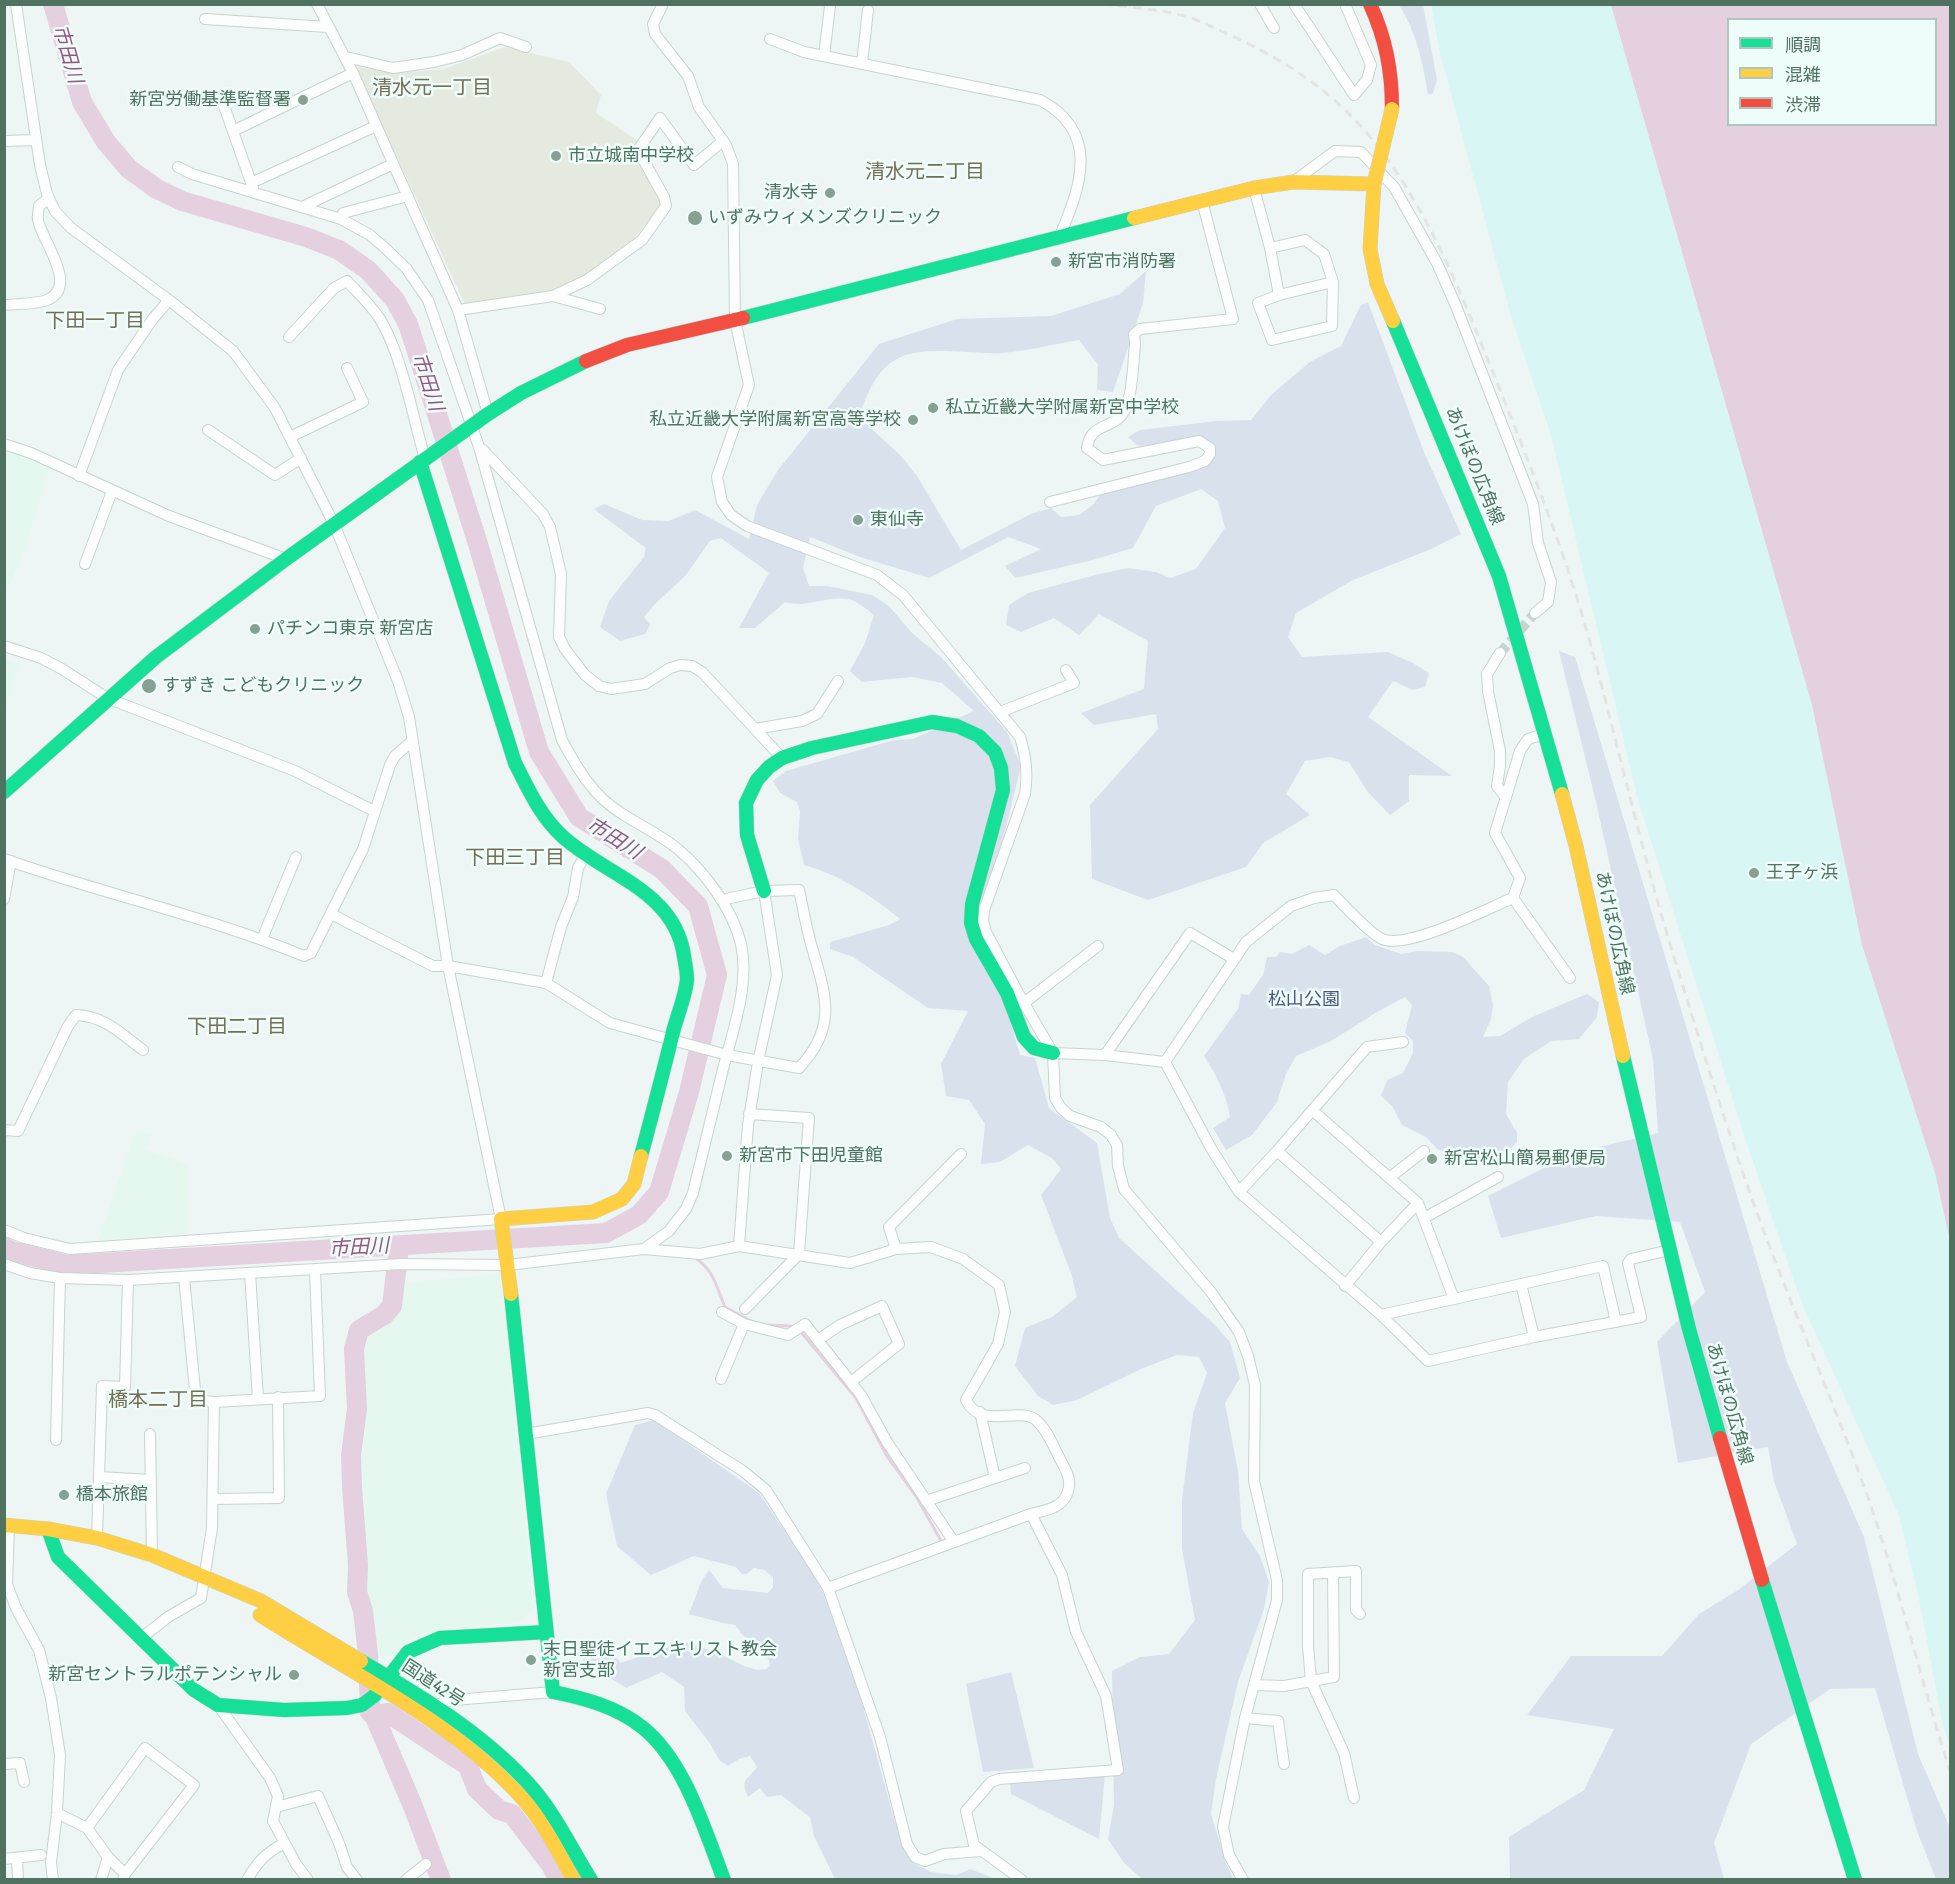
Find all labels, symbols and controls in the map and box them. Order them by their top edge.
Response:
legend [1727,18,1937,126]
water label: 市田川 [47,22,87,86]
text: 順調 [1785,34,1821,56]
text: 混雑 [1785,64,1821,86]
district label: 清水元一丁目 [372,76,492,100]
place label: 新宮労働基準監督署 [129,89,291,111]
marker: 新宮労働基準監督署 [296,93,310,107]
text: 渋滞 [1785,94,1821,116]
place label: 市立城南中学校 [568,145,694,167]
marker: 市立城南中学校 [549,149,563,163]
district label: 清水元二丁目 [865,160,985,184]
place label: 清水寺 [764,182,818,204]
marker: 清水寺 [823,186,837,200]
place label: いずみウィメンズクリニック [708,207,942,229]
marker: いずみウィメンズクリニック [686,209,704,227]
place label: 新宮市消防署 [1068,251,1176,273]
marker: 新宮市消防署 [1049,255,1063,269]
district label: 下田一丁目 [45,309,145,333]
water label: 市田川 [406,350,448,414]
place label: 私立近畿大学附属新宮中学校 [945,397,1179,419]
marker: 私立近畿大学附属新宮中学校 [926,401,940,415]
street label: あけぼの広角線 [1440,404,1508,528]
place label: 私立近畿大学附属新宮高等学校 [649,409,901,431]
marker: 私立近畿大学附属新宮高等学校 [906,413,920,427]
place label: 東仙寺 [870,509,924,531]
marker: 東仙寺 [851,513,865,527]
place label: パチンコ東京 新宮店 [267,618,433,640]
marker: パチンコ東京 新宮店 [248,622,262,636]
place label: すずき こどもクリニック [162,675,364,697]
marker: すずき こどもクリニック [140,677,158,695]
water label: 市田川 [582,813,646,865]
district label: 下田三丁目 [465,846,565,870]
place label: 王子ヶ浜 [1766,862,1838,884]
marker: 王子ヶ浜 [1747,866,1761,880]
street label: あけぼの広角線 [1590,869,1638,997]
park label: 松山公園 [1268,989,1340,1011]
district label: 下田二丁目 [187,1015,287,1039]
place label: 新宮市下田児童館 [739,1145,883,1167]
place label: 新宮松山簡易郵便局 [1444,1148,1606,1170]
marker: 新宮市下田児童館 [720,1149,734,1163]
marker: 新宮松山簡易郵便局 [1425,1152,1439,1166]
water label: 市田川 [328,1234,390,1262]
street label: あけぼの広角線 [1701,1340,1757,1468]
district label: 橋本二丁目 [108,1388,208,1412]
place label: 橋本旅館 [76,1484,148,1506]
marker: 橋本旅館 [57,1488,71,1502]
place label: 末日聖徒イエスキリスト教会 新宮支部 [543,1639,777,1682]
marker: 末日聖徒イエスキリスト教会 新宮支部 [524,1653,538,1667]
street label: 国道42号 [398,1656,468,1712]
place label: 新宮セントラルポテンシャル [48,1664,282,1686]
marker: 新宮セントラルポテンシャル [287,1668,301,1682]

